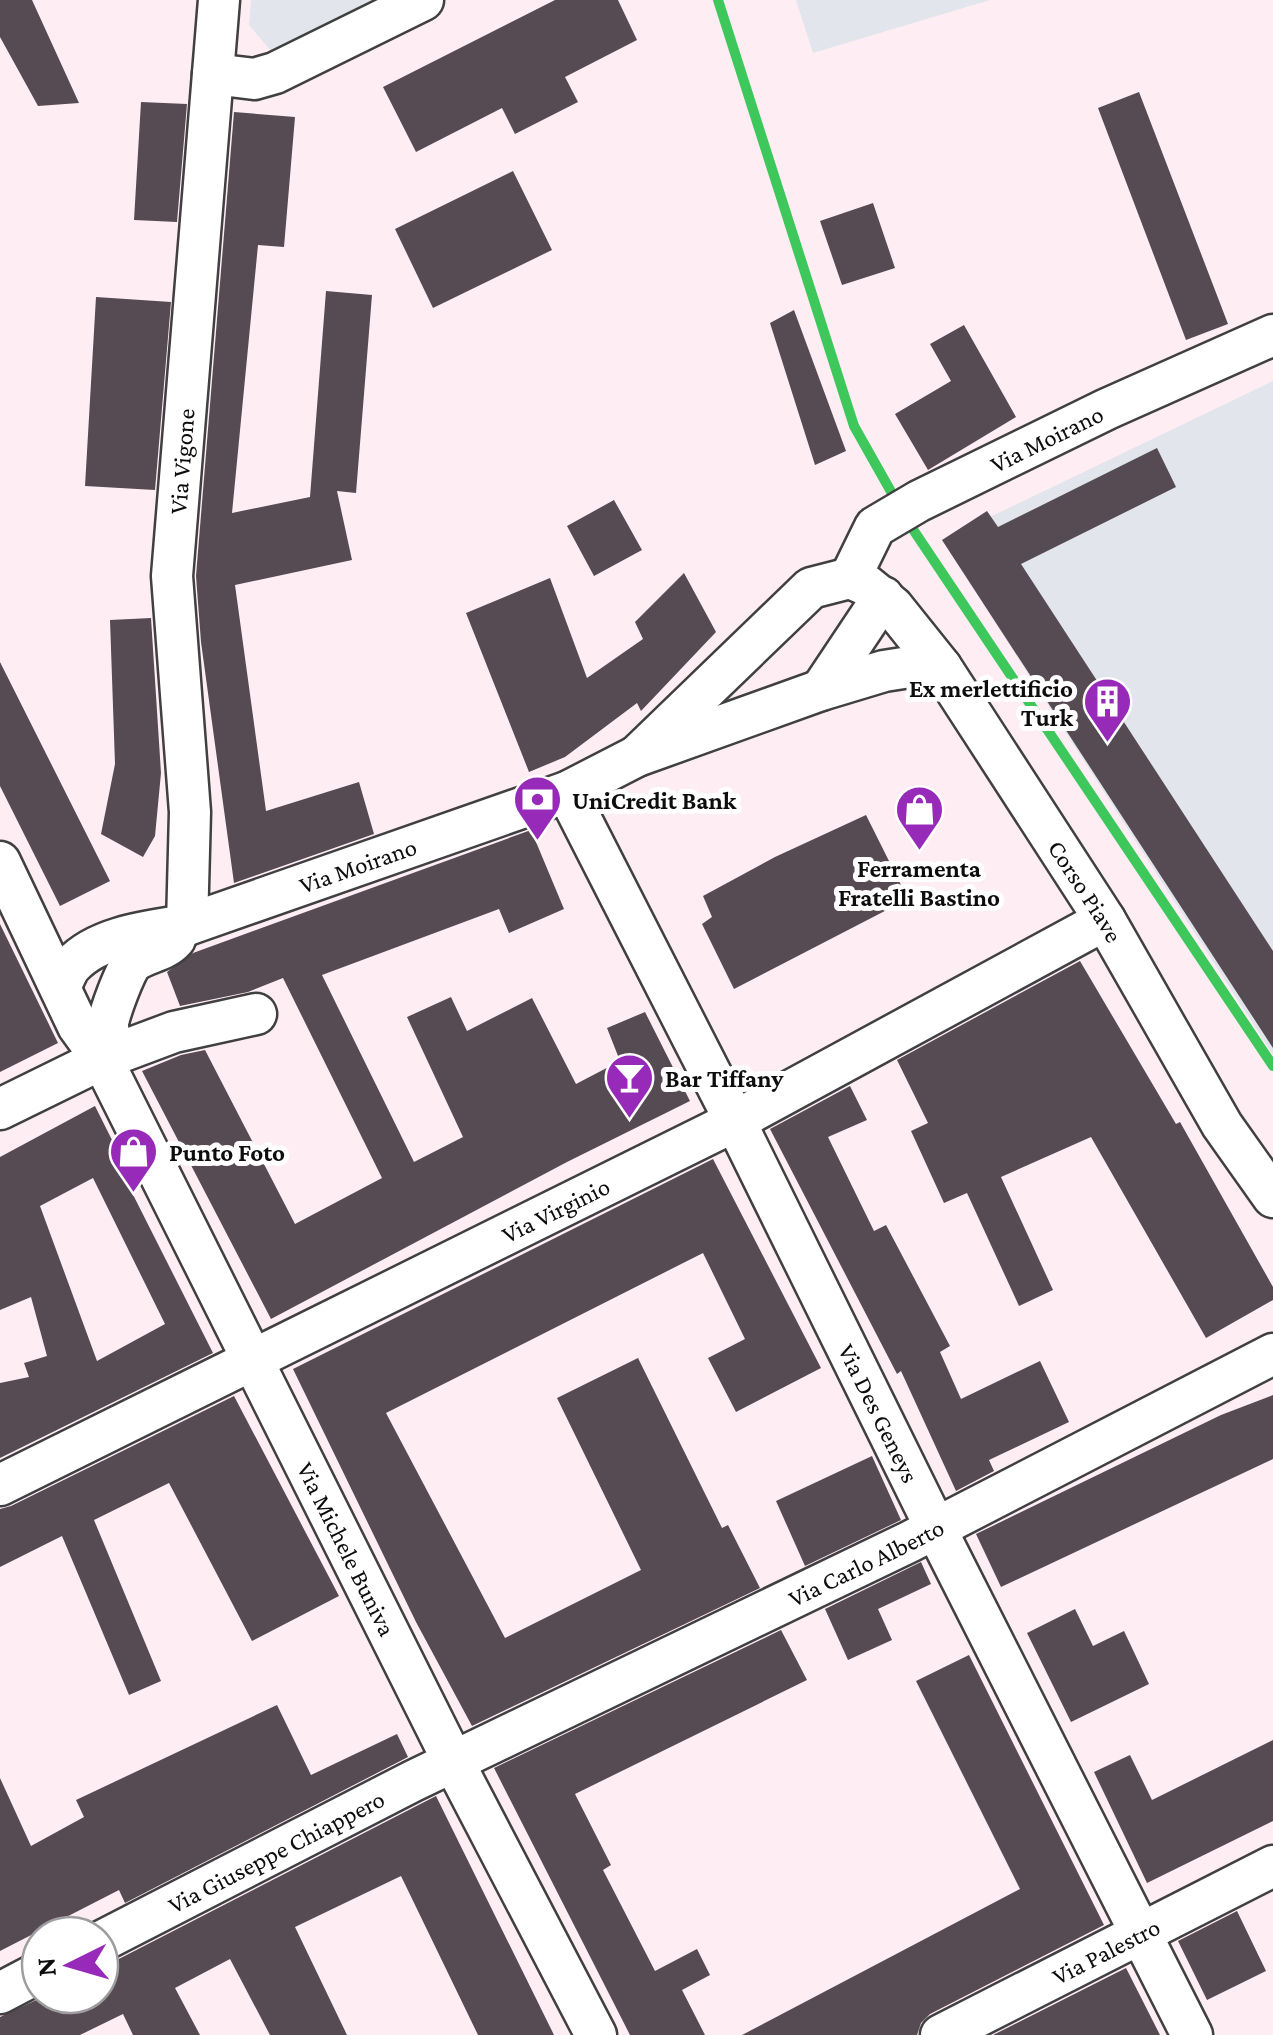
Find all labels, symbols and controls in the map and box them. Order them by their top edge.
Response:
street label: Via Moirano [986,400,1107,478]
street label: Via Vigone [164,407,199,515]
place label: Ex merlettificio Turk [909,675,1073,731]
building icon: Ex merlettificio Turk [1082,676,1134,744]
bank icon: UniCredit Bank [511,774,563,842]
shop icon: Ferramenta Fratelli Bastino [893,784,945,852]
place label: UniCredit Bank [572,787,737,814]
street label: Via Moirano [296,832,420,898]
street label: Corso Piave [1043,835,1128,947]
place label: Ferramenta Fratelli Bastino [838,855,1000,911]
bar icon: Bar Tiffany [604,1052,656,1120]
place label: Bar Tiffany [665,1065,784,1092]
shop icon: Punto Foto [108,1126,160,1194]
place label: Punto Foto [169,1139,285,1166]
street label: Via Virginio [497,1172,614,1248]
street label: Via Des Geneys [833,1339,925,1487]
street label: Via Michele Buniva [292,1457,402,1641]
street label: Via Carlo Alberto [784,1513,948,1612]
street label: Via Giuseppe Chiappero [163,1785,389,1918]
street label: Via Palestro [1048,1913,1164,1990]
north arrow [20,1915,120,2015]
text: N [29,1956,62,1978]

